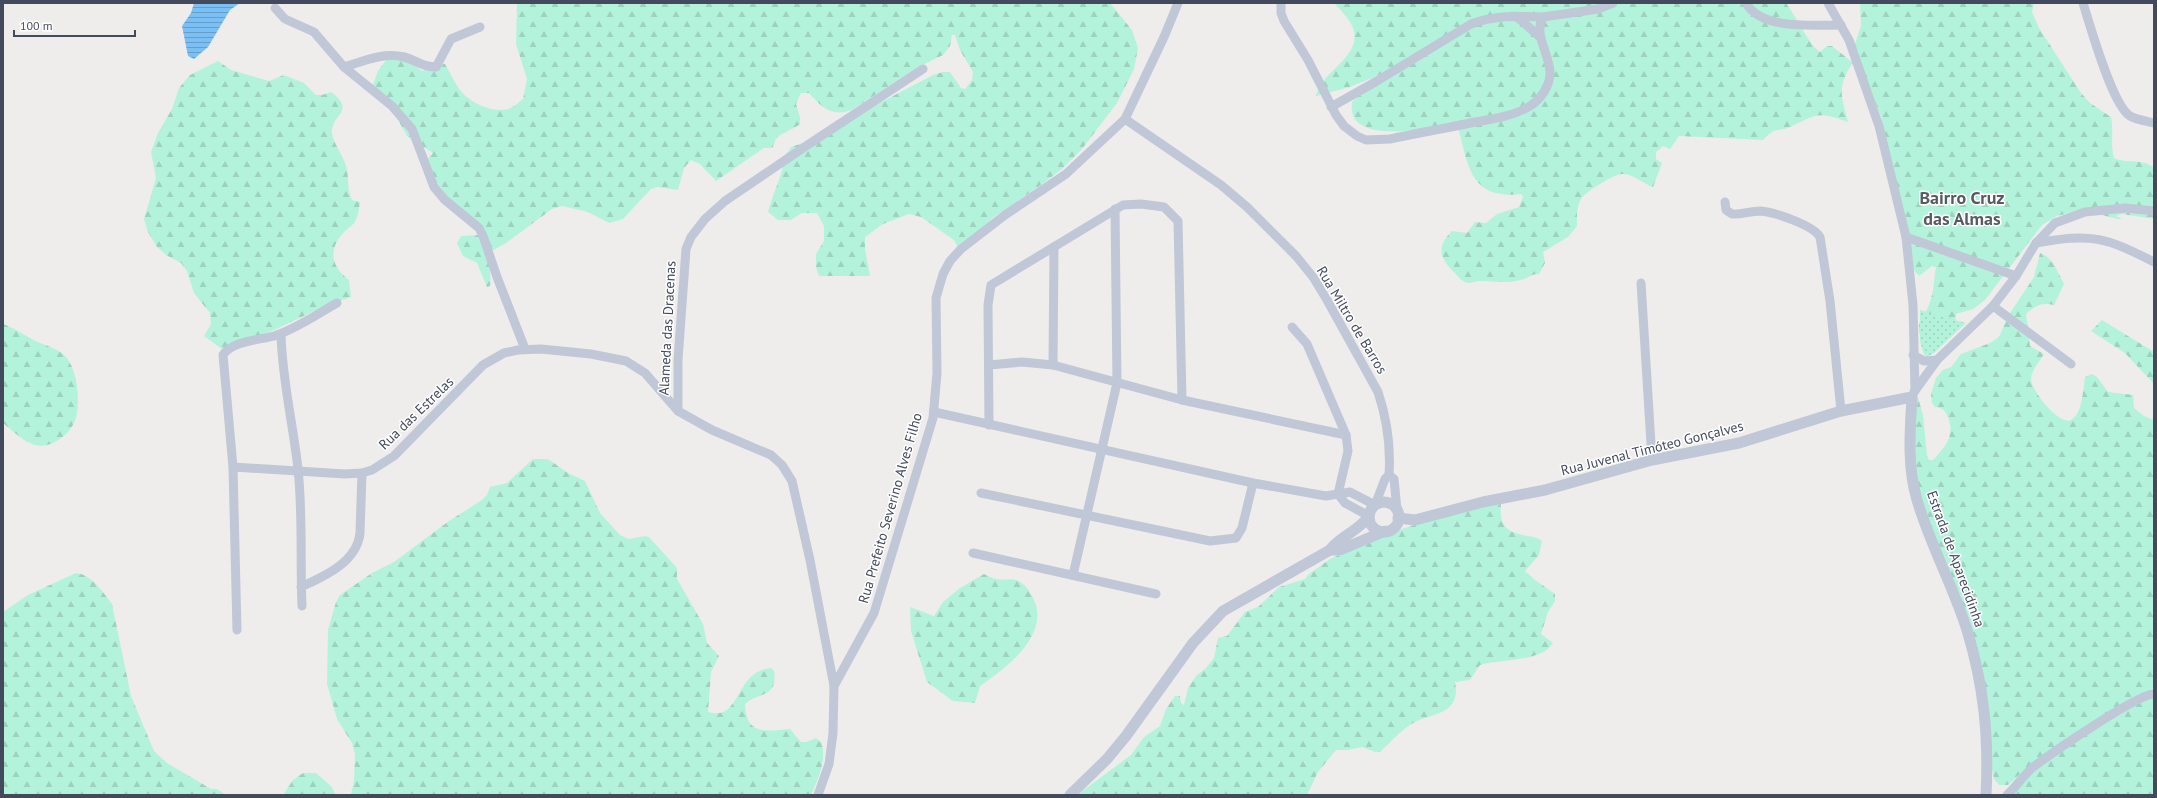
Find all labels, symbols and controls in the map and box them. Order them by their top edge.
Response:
scale bar [14,12,135,38]
text: 100 m [20,18,53,33]
district label: Bairro Cruz das Almas [1919,186,2005,230]
street label: Alameda das Dracenas [654,260,680,396]
street label: Rua Miltro de Barros [1313,263,1391,377]
street label: Rua das Estrelas [375,373,457,453]
street label: Rua Prefeito Severino Alves Filho [854,411,926,605]
street label: Rua Juvenal Timóteo Gonçalves [1559,417,1745,479]
street label: Estrada de Aparecidinha [1923,488,1989,630]

